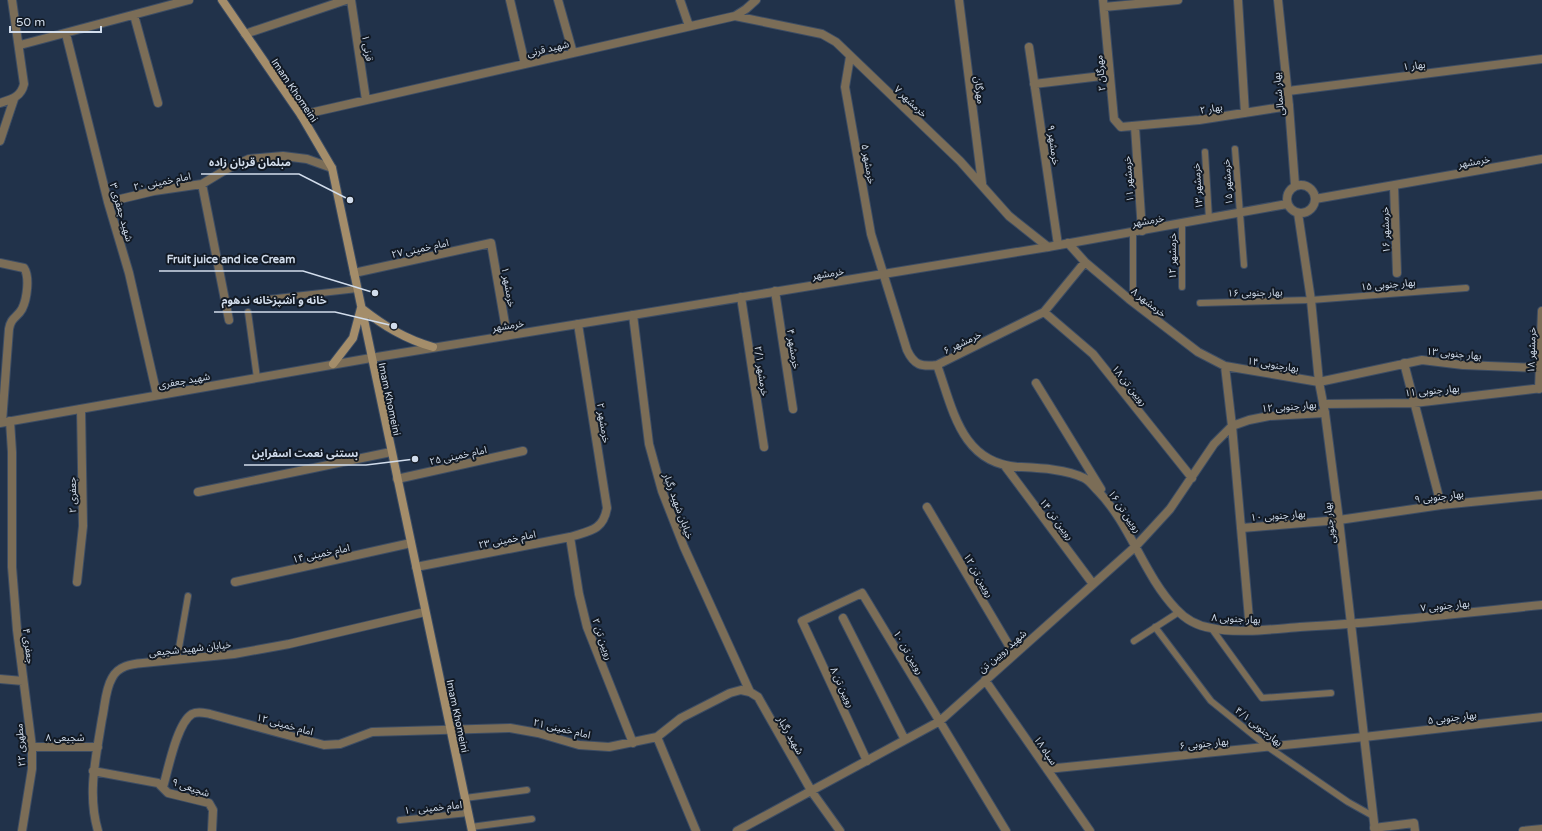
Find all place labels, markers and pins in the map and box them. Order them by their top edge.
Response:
callout: مبلمان قربان زاده [201,151,299,174]
callout: Fruit juice and ice Cream [159,248,303,271]
callout: خانه و آشپزخانه ندهوم [214,289,335,312]
callout: بستنی نعمت اسفراین [244,442,366,465]

